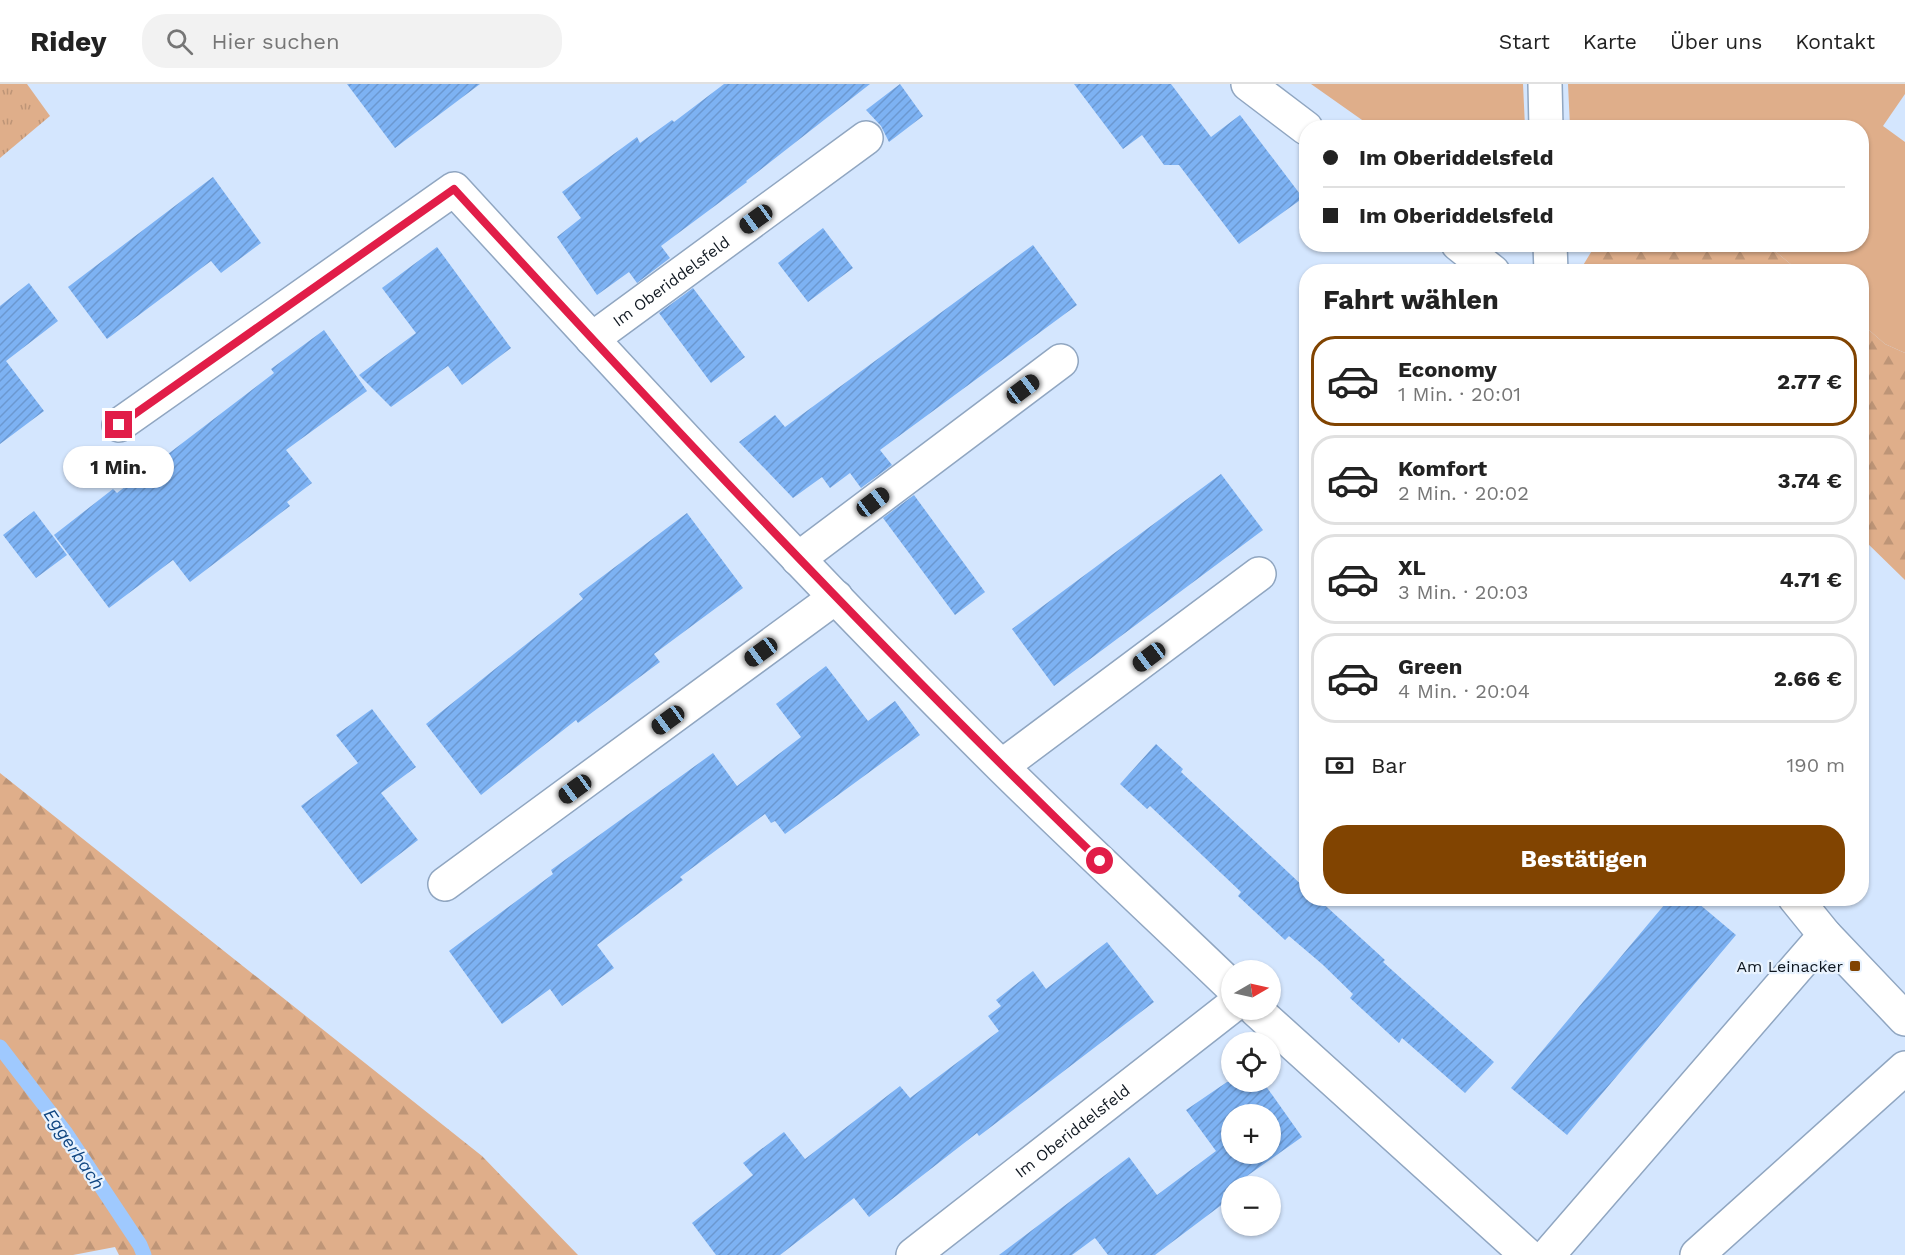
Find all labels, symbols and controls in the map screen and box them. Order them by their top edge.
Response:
search box [142,14,562,68]
text: Ridey [30,25,106,58]
icon: search [163,25,196,58]
text: Hier suchen [211,29,340,54]
text: Start [1499,29,1550,54]
text: Karte [1583,29,1637,54]
text: Über uns [1670,29,1762,54]
text: Kontakt [1795,29,1875,54]
text: Im Oberiddelsfeld [1359,145,1554,170]
car [736,201,776,237]
text: Im Oberiddelsfeld [1359,203,1554,228]
street label: Im Oberiddelsfeld [609,232,733,331]
text: Fahrt wählen [1323,284,1499,316]
icon: car [1326,354,1380,408]
text: Economy [1398,357,1497,382]
text: 2.77 € [1777,369,1842,394]
car [1003,371,1043,407]
text: 1 Min. · 20:01 [1398,382,1521,406]
route end [105,411,132,438]
callout: 1 Min. [63,446,174,488]
icon: car [1326,453,1380,507]
text: 1 Min. [90,455,147,479]
text: Komfort [1398,456,1487,481]
text: 3.74 € [1778,468,1842,493]
text: 2 Min. · 20:02 [1398,481,1529,505]
car [853,484,893,520]
icon: car [1326,552,1380,606]
text: XL [1398,555,1426,580]
text: 4.71 € [1779,567,1842,592]
text: 3 Min. · 20:03 [1398,580,1528,604]
car [741,634,781,670]
car [1129,639,1169,675]
icon: car [1326,651,1380,705]
text: Green [1398,654,1462,679]
text: 2.66 € [1774,666,1842,691]
text: 4 Min. · 20:04 [1398,679,1530,703]
car [648,702,688,738]
icon: cash [1323,749,1356,782]
text: Bar [1371,753,1407,778]
text: 190 m [1787,753,1845,777]
car [555,771,595,807]
button: Bestätigen [1323,825,1845,894]
route start [1086,847,1113,874]
place label: Am Leinacker [1736,957,1843,976]
marker: Am Leinacker [1848,959,1862,973]
north arrow [1221,960,1281,1020]
map controls [1221,960,1281,1236]
button: locate [1221,1032,1281,1092]
street label: Im Oberiddelsfeld [1011,1080,1134,1182]
water label: Eggerbach [40,1104,109,1193]
button: + [1221,1104,1281,1164]
button: − [1221,1176,1281,1236]

